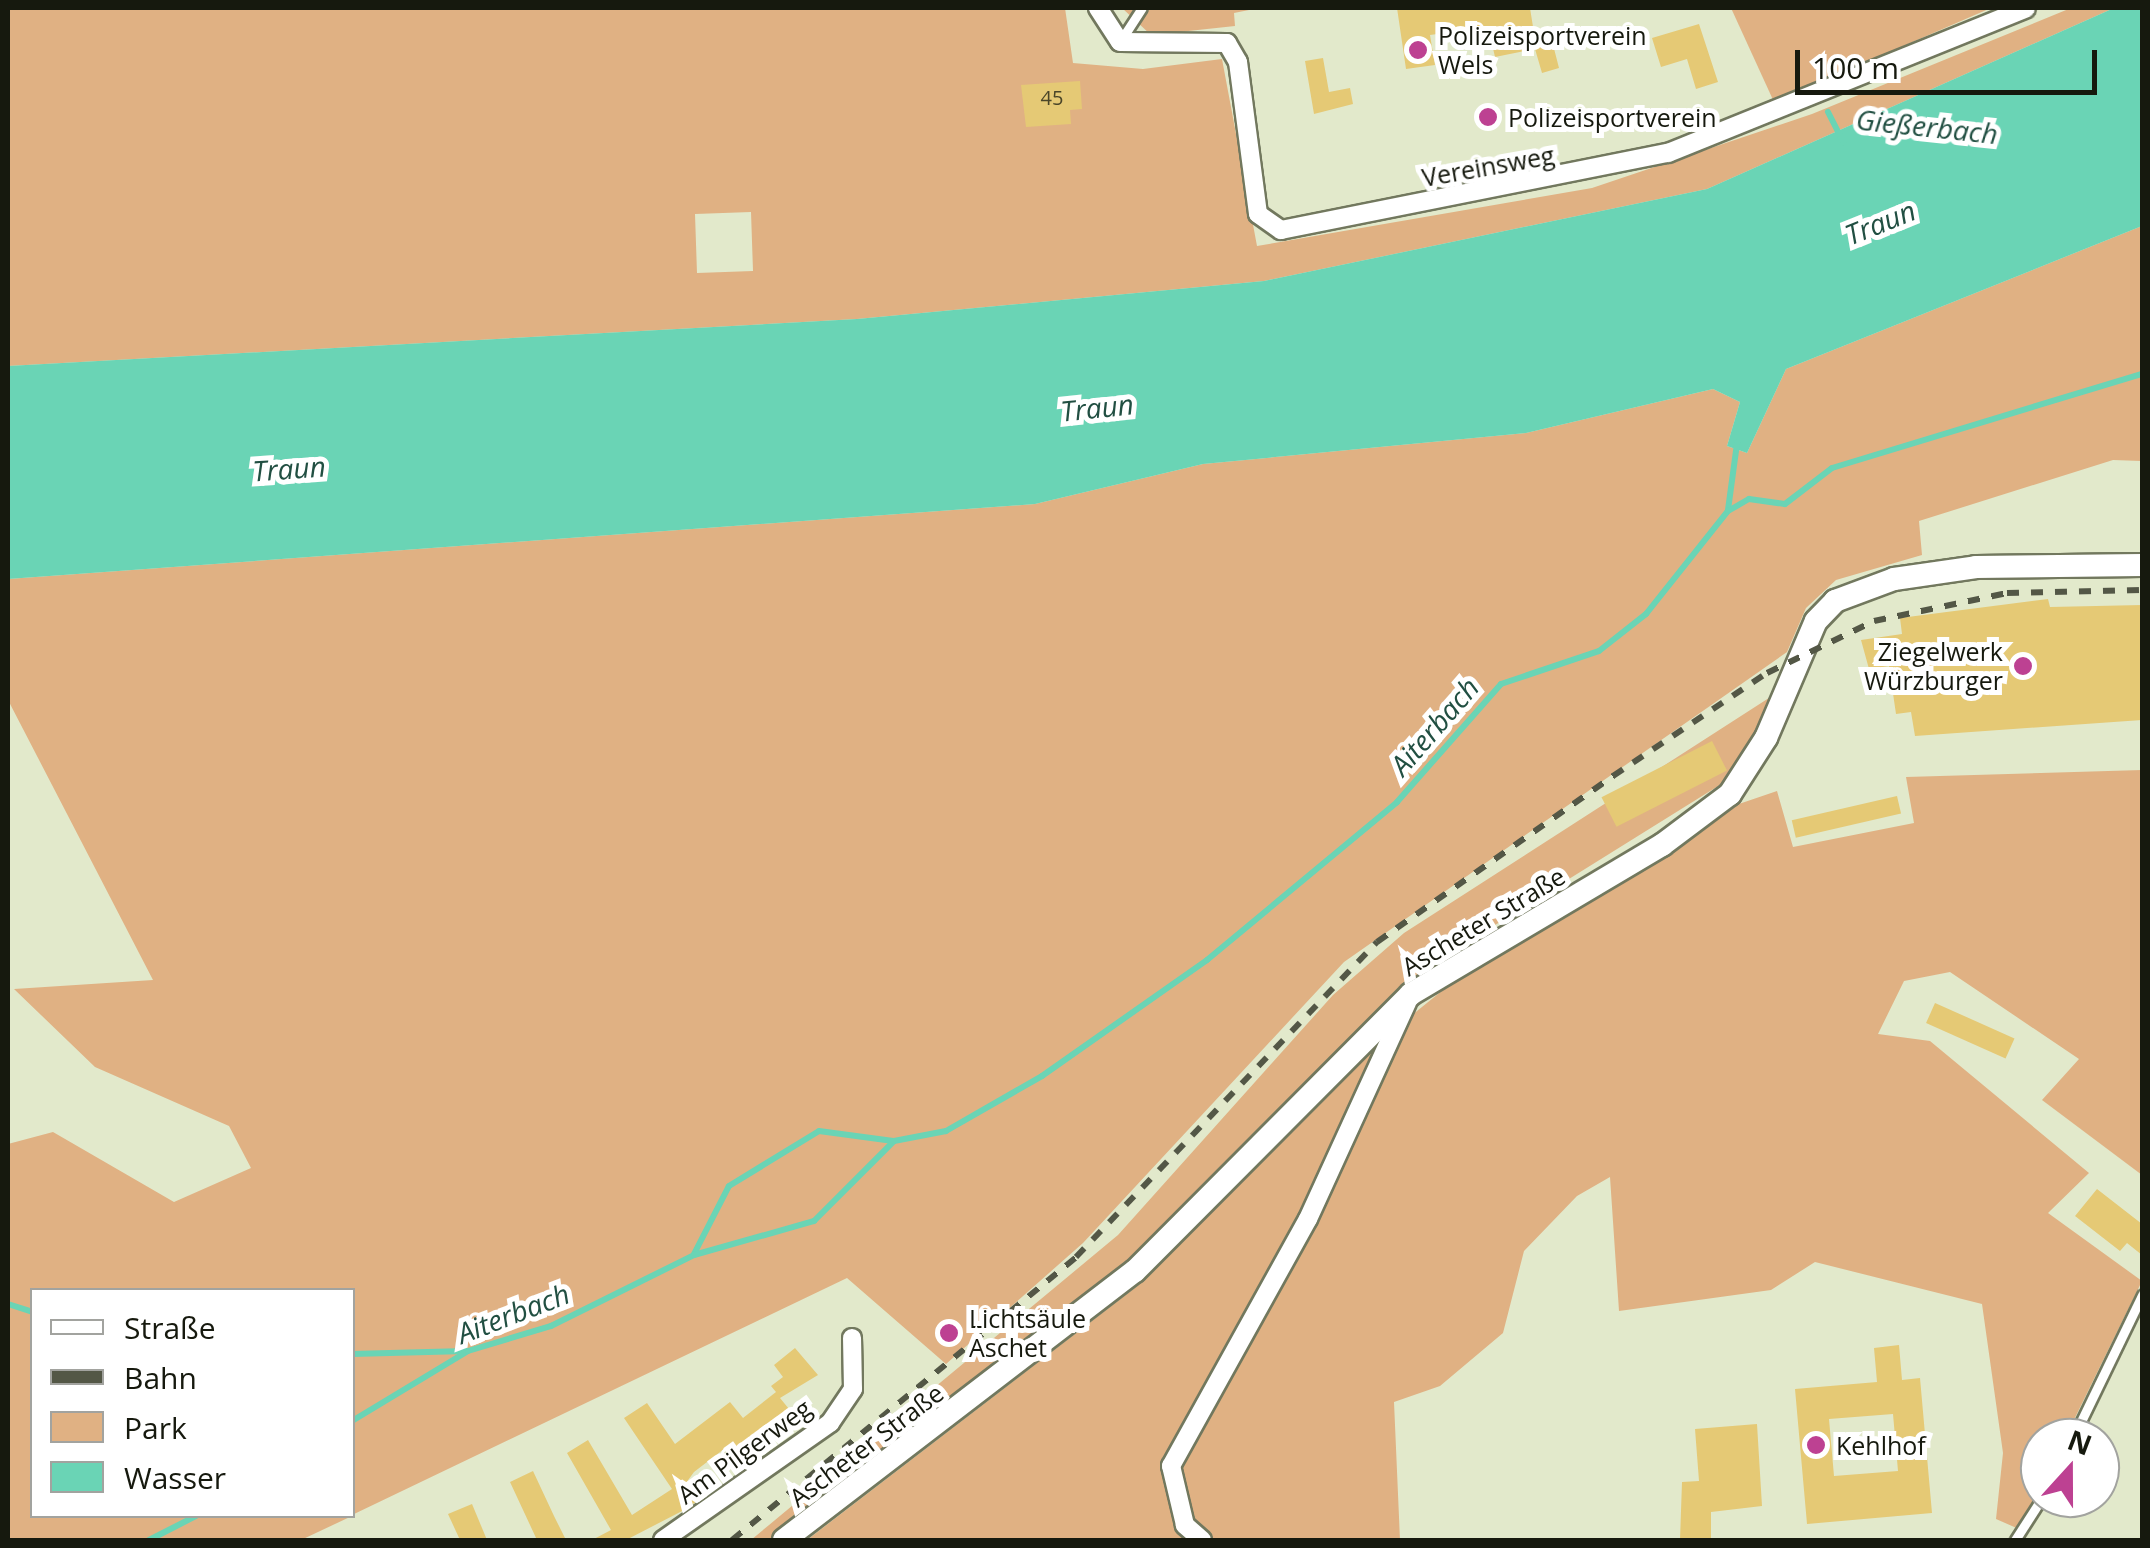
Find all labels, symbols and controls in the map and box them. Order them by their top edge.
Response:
place label: Polizeisportverein Wels [1438,21,1647,80]
scale bar [1800,30,2102,92]
marker: Polizeisportverein Wels [1407,39,1429,61]
text: 100 m [1812,47,1899,88]
house number: 45 [1041,85,1063,109]
place label: Polizeisportverein [1508,102,1717,132]
water label: Gießerbach [1855,102,1999,150]
marker: Polizeisportverein [1477,106,1499,128]
street label: Vereinsweg [1420,140,1556,192]
water label: Traun [1840,193,1920,251]
water label: Traun [1059,386,1135,428]
water label: Traun [251,449,327,487]
place label: Ziegelwerk Würzburger [1864,637,2003,696]
marker: Ziegelwerk Würzburger [2012,655,2034,677]
water label: Aiterbach [1383,671,1485,781]
street label: Ascheter Straße [1396,860,1570,982]
water label: Aiterbach [452,1276,574,1350]
legend [30,1288,355,1518]
place label: Lichtsäule Aschet [969,1304,1086,1363]
text: Straße [124,1307,216,1348]
marker: Lichtsäule Aschet [938,1322,960,1344]
text: Bahn [124,1357,197,1398]
street label: Ascheter Straße [783,1377,949,1513]
street label: Am Pilgerweg [671,1392,817,1510]
text: Park [124,1407,187,1448]
north arrow [2020,1418,2120,1518]
text: N [2063,1420,2097,1464]
place label: Kehlhof [1836,1430,1926,1460]
marker: Kehlhof [1805,1434,1827,1456]
text: Wasser [124,1457,226,1498]

